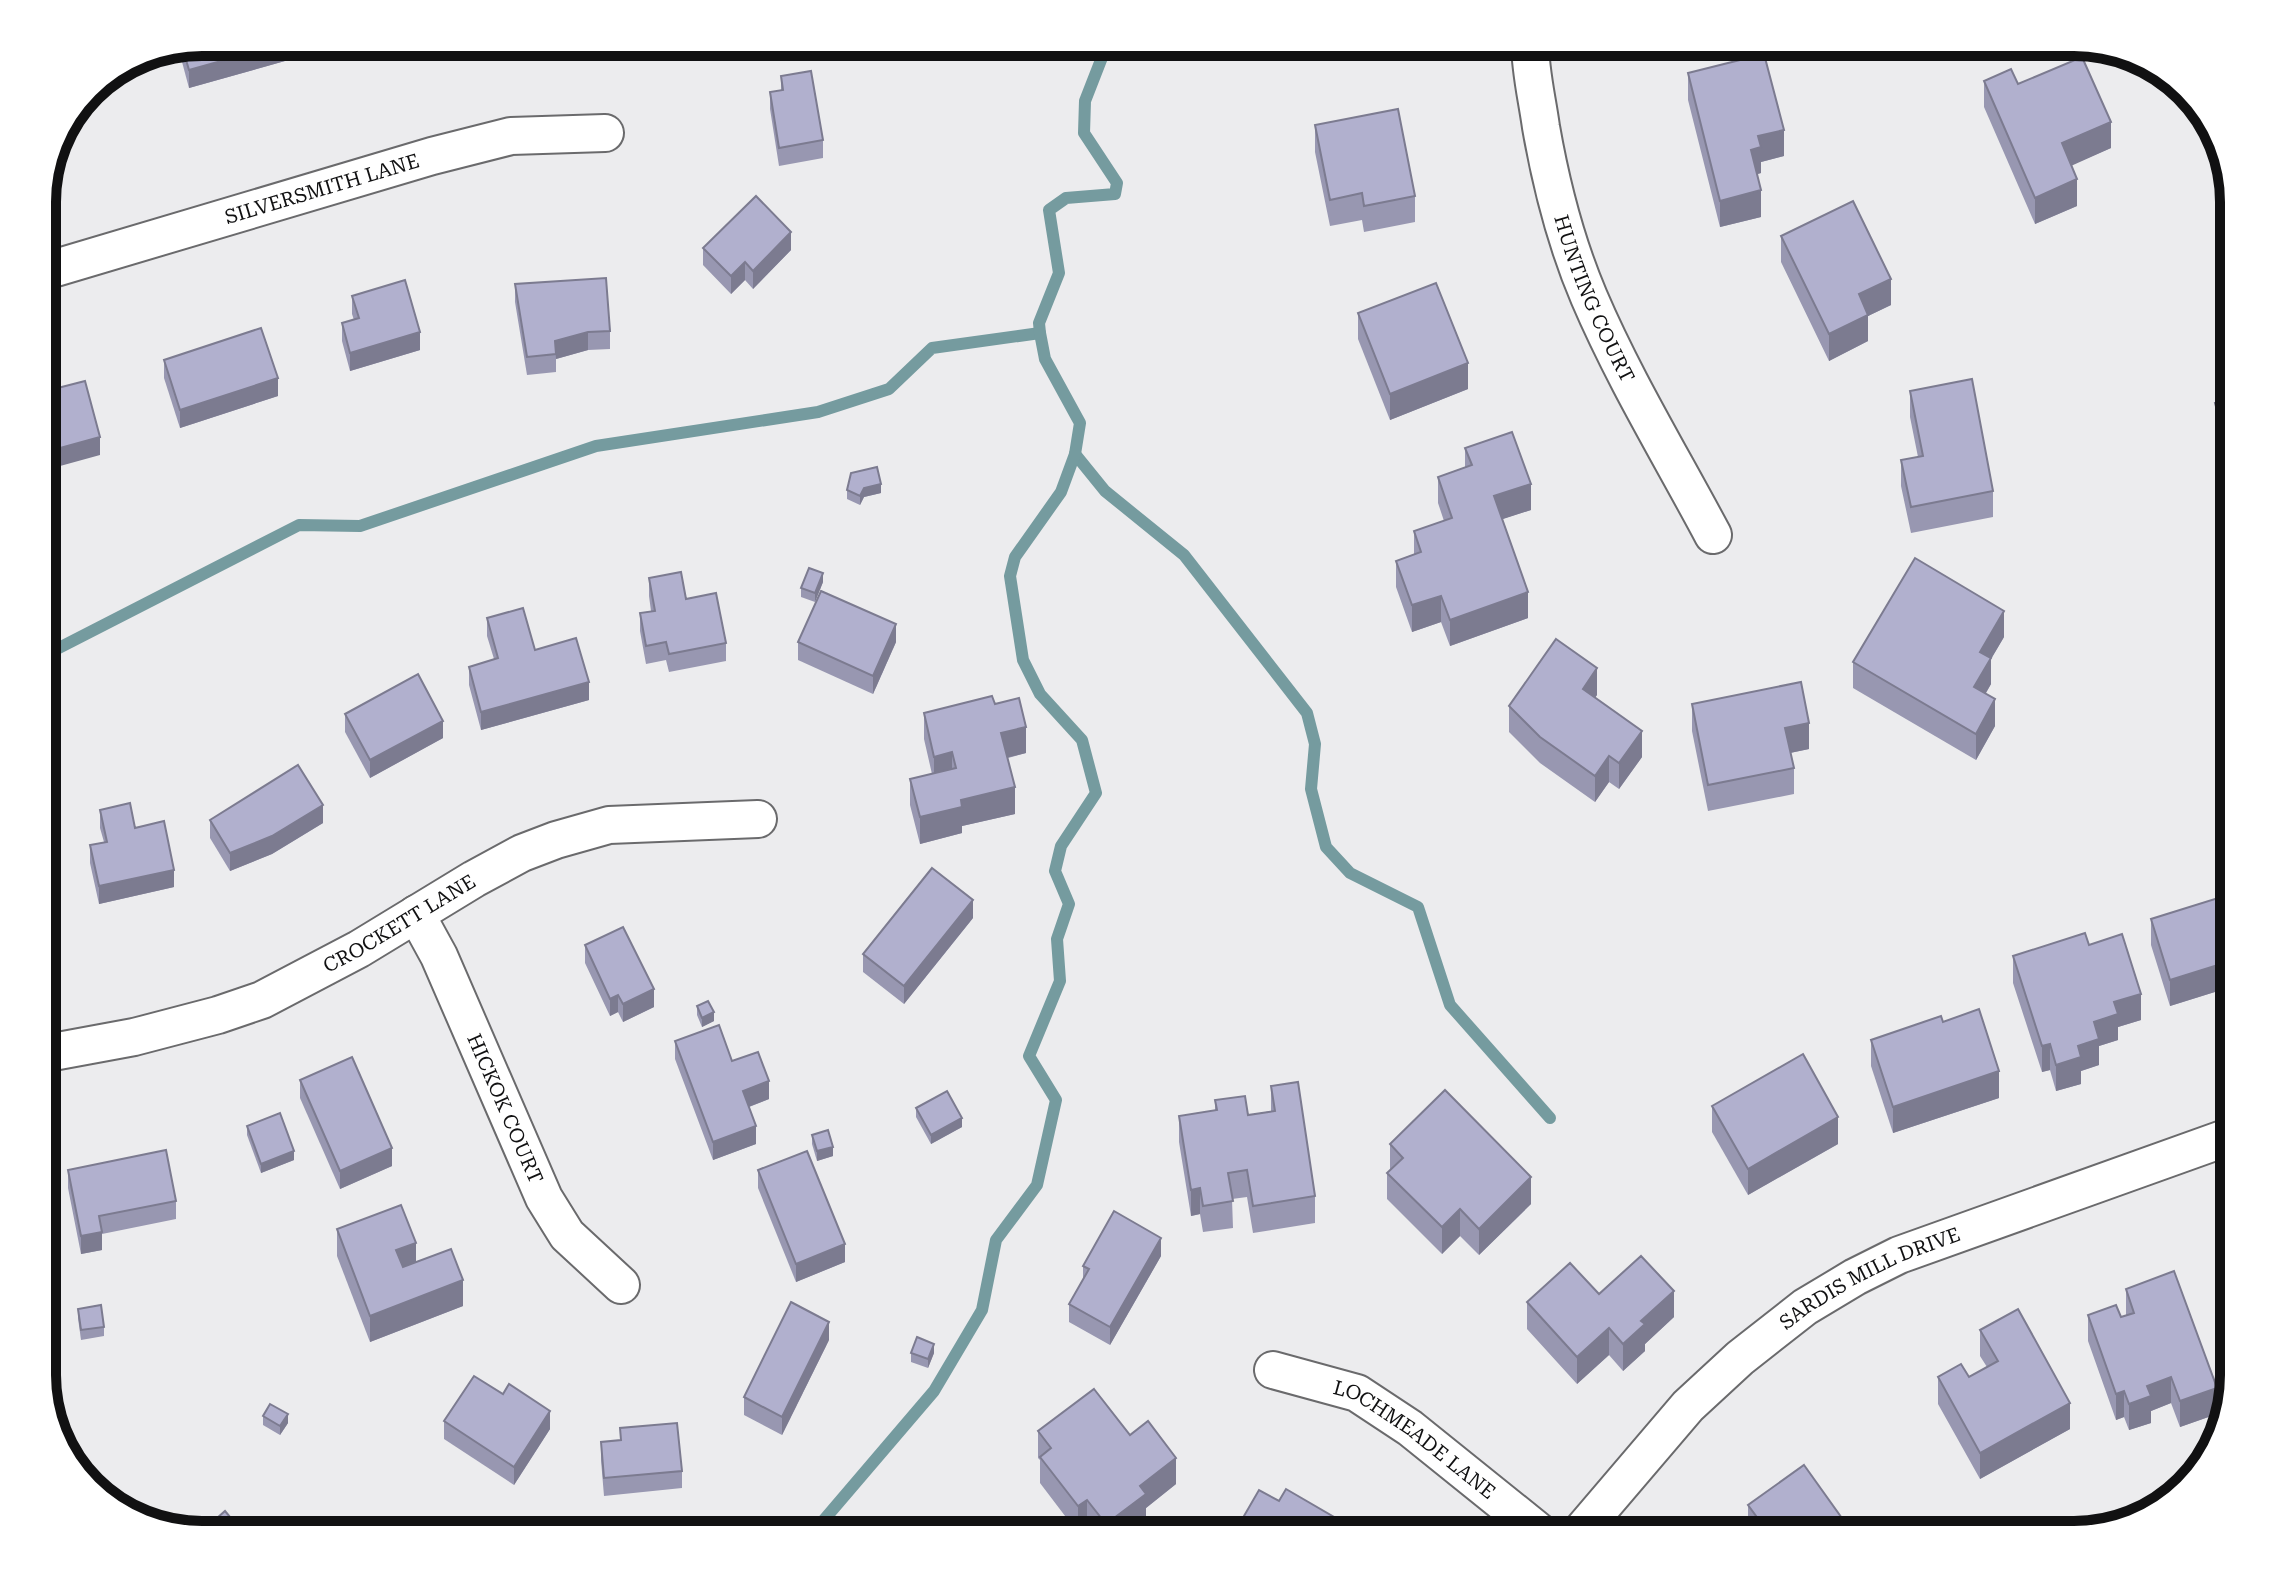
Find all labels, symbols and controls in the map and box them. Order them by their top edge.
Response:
street label: SILVERSMITH LANE [222,149,422,229]
street label: HUNTING COURT [1549,212,1640,386]
street label: CROCKETT LANE [319,869,480,978]
street label: HICKOK COURT [462,1030,548,1187]
street label: SARDIS MILL DRIVE [1775,1222,1963,1335]
street label: LOCHMEADE LANE [1331,1375,1500,1504]

